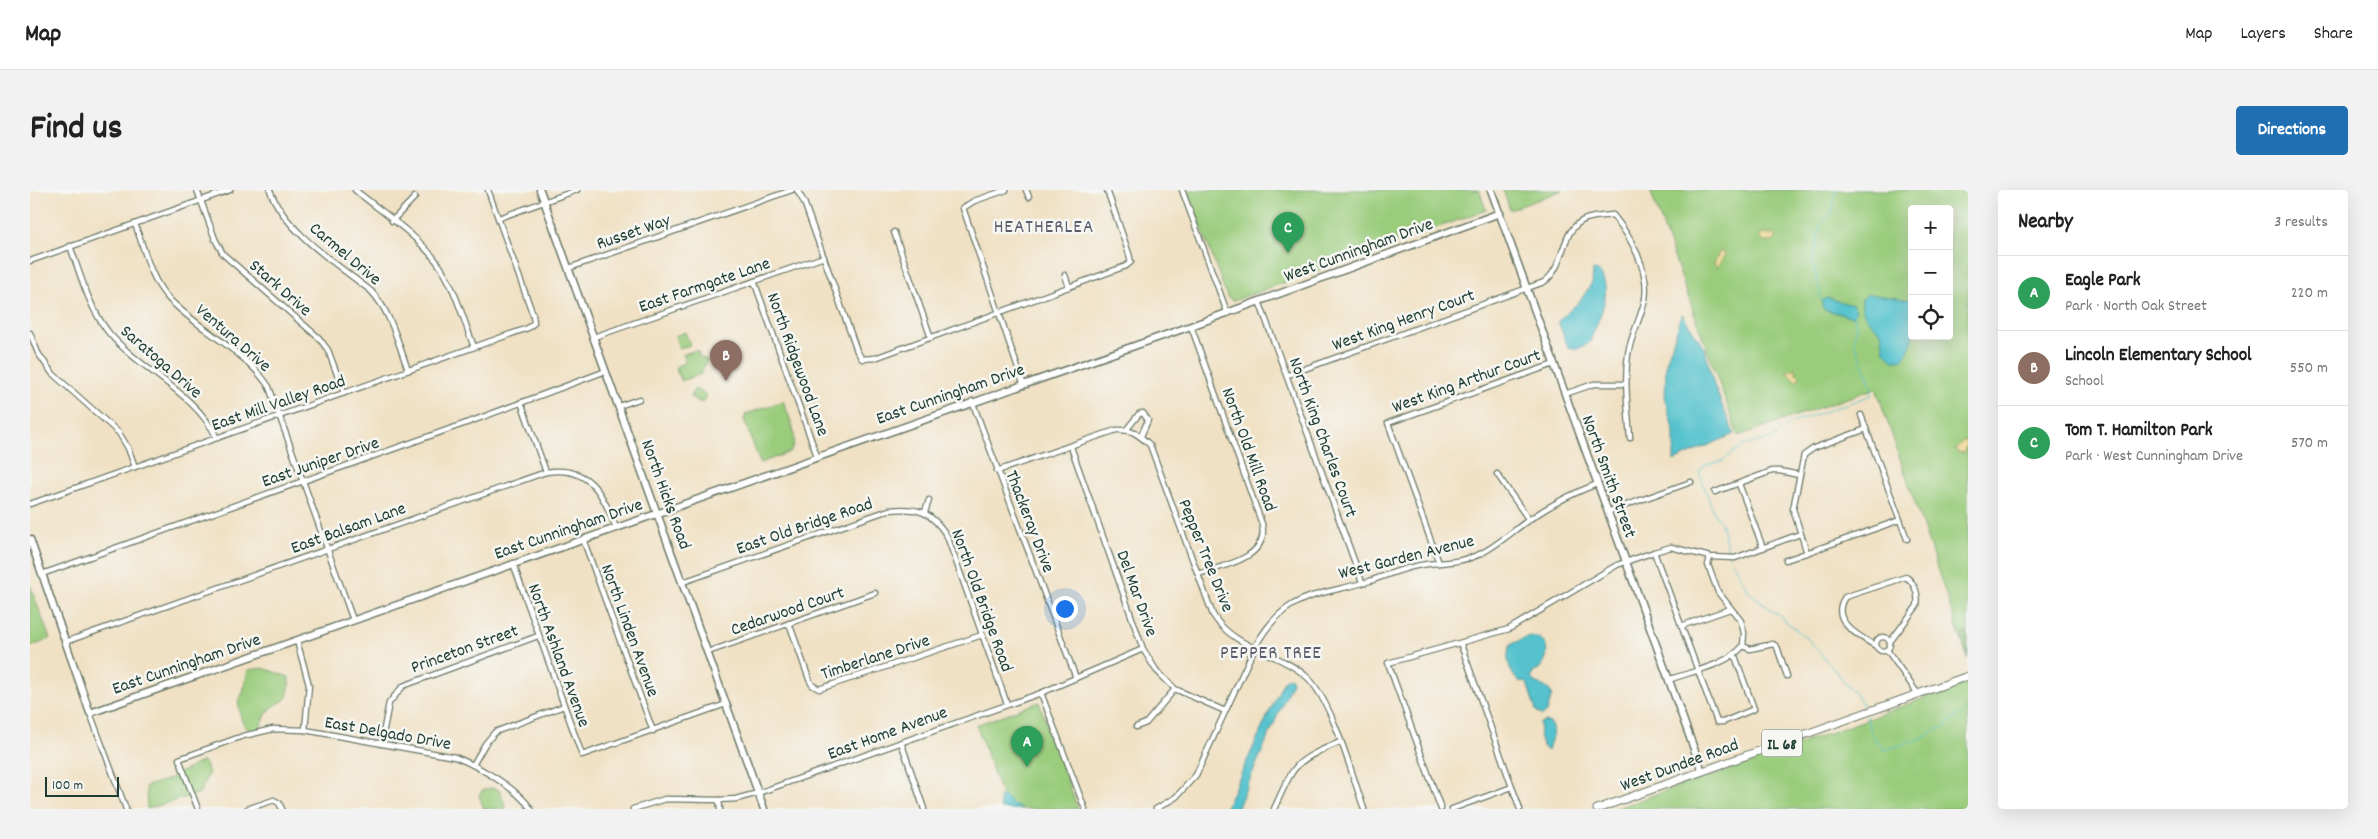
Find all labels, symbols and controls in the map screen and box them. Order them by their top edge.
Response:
text: Map [25,18,61,52]
text: Map [2185,22,2212,47]
text: Layers [2240,22,2286,47]
text: Share [2314,22,2353,47]
text: Find us [30,105,122,155]
button: Directions [2236,106,2348,155]
map controls [1908,205,1953,340]
button: + [1908,205,1953,250]
text: Nearby [2018,208,2073,238]
street label: Russet Way [594,209,675,258]
text: 3 results [2274,211,2328,234]
pin: C [1272,212,1304,253]
street label: West Cunningham Drive [1280,212,1436,286]
district label: HEATHERLEA [994,215,1094,242]
street label: Carmel Drive [303,217,386,293]
button: − [1908,250,1953,295]
street label: East Farmgate Lane [636,252,774,321]
street label: Stark Drive [243,255,316,323]
text: Eagle Park [2065,268,2140,295]
text: A [2030,282,2038,305]
text: 220 m [2291,282,2328,305]
street label: West King Henry Court [1329,284,1479,359]
street label: North Ridgewood Lane [759,290,834,440]
button: locate [1908,295,1953,340]
text: Park · North Oak Street [2065,295,2207,318]
street label: Ventura Drive [189,299,276,379]
street label: Saratoga Drive [114,320,207,406]
pin: B [710,340,742,381]
text: Lincoln Elementary School [2065,343,2252,370]
street label: West King Arthur Court [1389,344,1545,421]
street label: North King Charles Court [1281,354,1362,522]
text: B [2030,357,2038,380]
text: 550 m [2290,357,2328,380]
street label: East Cunningham Drive [873,358,1029,433]
street label: East Mill Valley Road [208,370,349,439]
text: School [2065,370,2104,393]
street label: North Old Mill Road [1214,385,1282,515]
street label: North Smith Street [1574,412,1642,542]
text: Tom T. Hamilton Park [2065,418,2213,445]
street label: East Juniper Drive [259,432,383,495]
text: C [2030,432,2038,455]
text: 570 m [2291,432,2328,455]
street label: North Hicks Road [633,437,696,553]
text: Park · West Cunningham Drive [2065,445,2243,468]
street label: Thackeray Drive [998,467,1060,577]
street label: East Old Bridge Road [733,492,876,562]
street label: East Cunningham Drive [491,493,647,568]
street label: Pepper Tree Drive [1171,496,1239,616]
street label: East Balsam Lane [288,497,410,562]
street label: North Old Bridge Road [943,526,1018,676]
street label: West Garden Avenue [1336,529,1477,587]
street label: Del Mar Drive [1108,547,1163,641]
street label: North Linden Avenue [593,561,664,701]
street label: North Ashland Avenue [520,581,595,731]
street label: Cedarwood Court [728,581,848,643]
your location [1052,596,1078,622]
street label: Princeton Street [408,619,522,681]
street label: East Cunningham Drive [109,628,265,703]
street label: Timberlane Drive [818,629,933,688]
district label: PEPPER TREE [1220,641,1322,668]
street label: East Home Avenue [824,701,951,768]
street label: East Delgado Drive [322,711,453,758]
pin: A [1011,726,1043,767]
road number: IL 68 [1762,730,1802,756]
street label: West Dundee Road [1617,733,1742,799]
scale bar [45,774,119,797]
text: 100 m [52,776,83,796]

